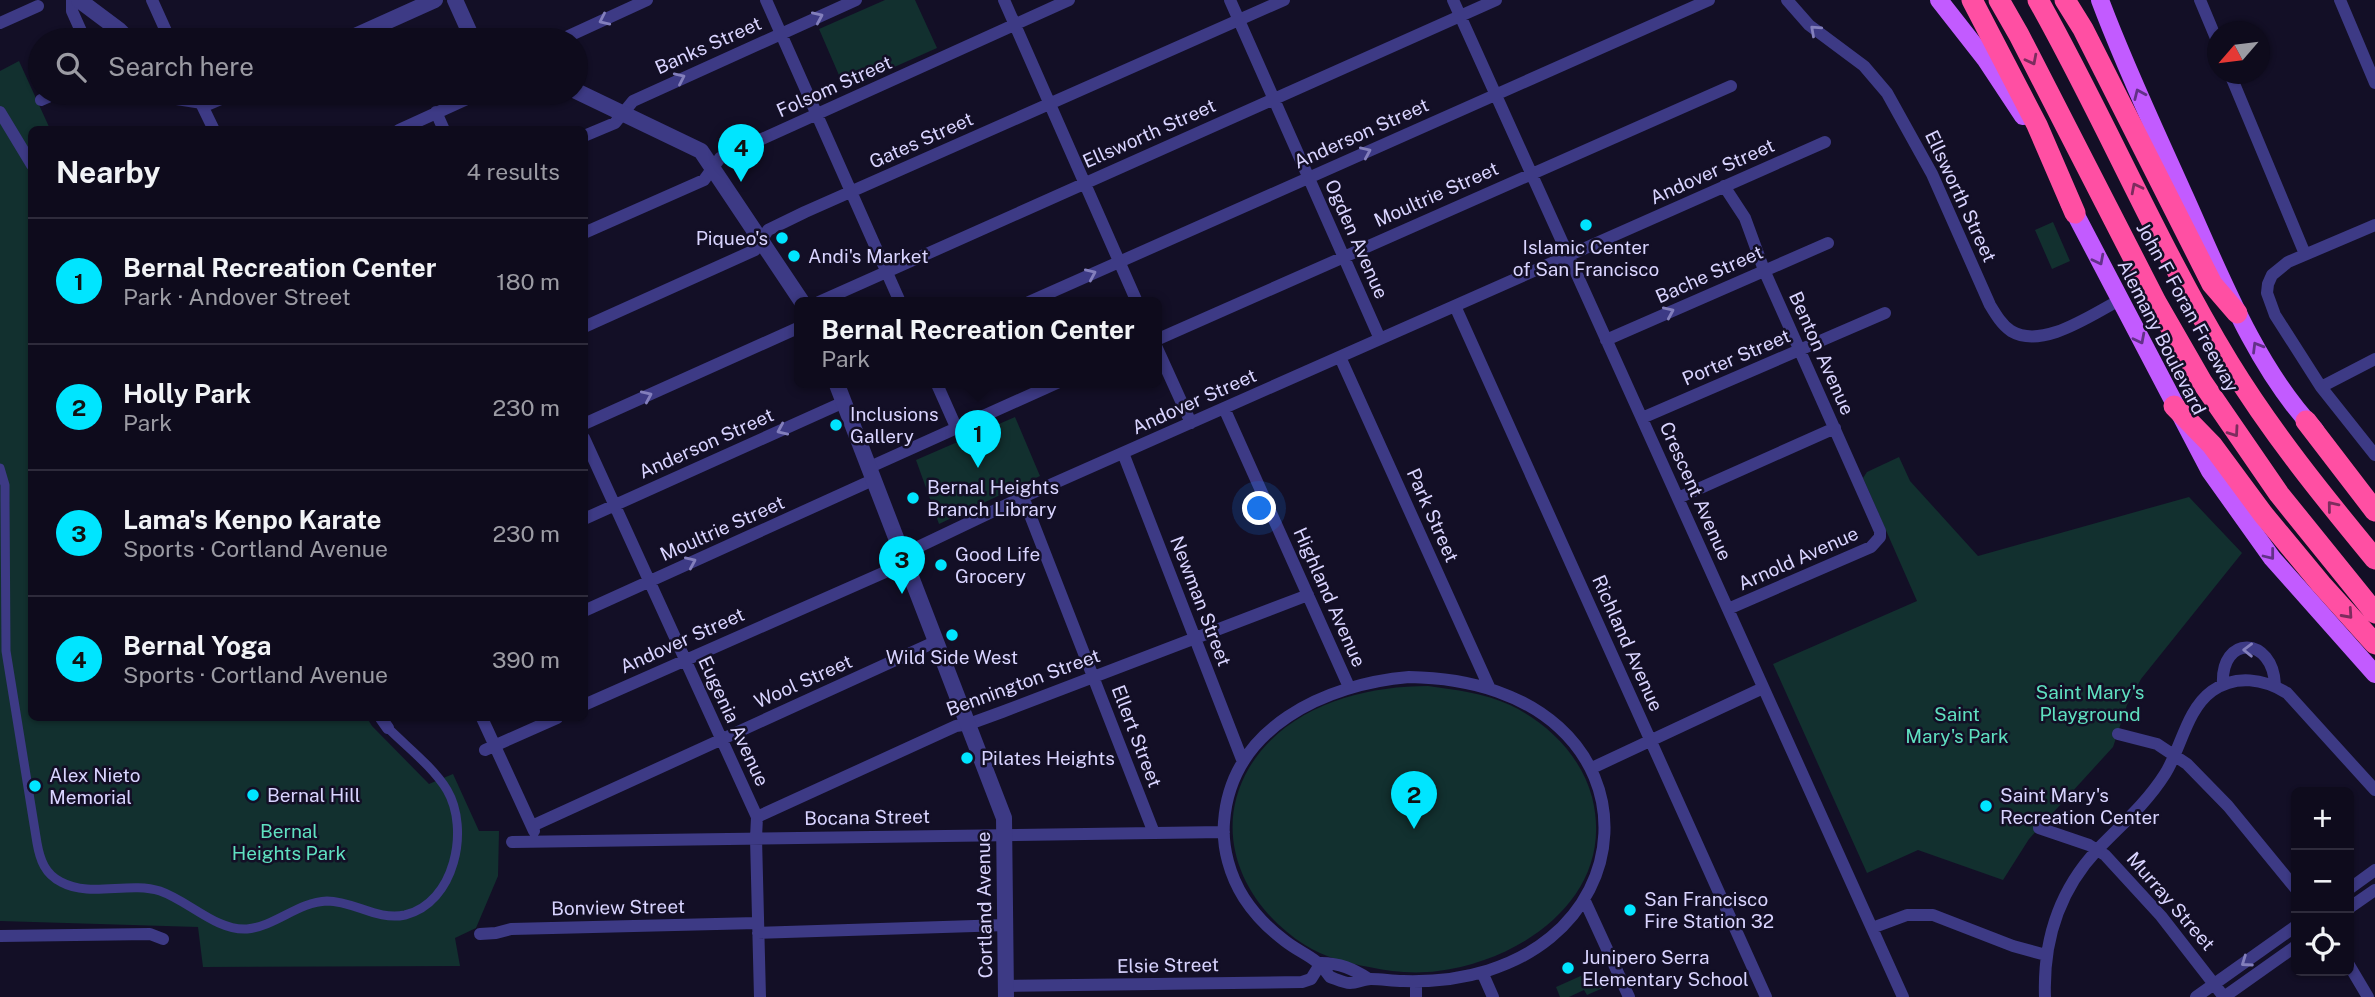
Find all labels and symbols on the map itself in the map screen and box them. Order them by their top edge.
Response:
one-way arrow [811,11,824,25]
one-way arrow [598,12,611,26]
street label: Banks Street [651,12,765,78]
north arrow [2207,21,2270,84]
one-way arrow [1810,26,1823,38]
street label: Folsom Street [773,51,895,121]
one-way arrow [2023,53,2037,65]
one-way arrow [673,72,686,86]
one-way arrow [2133,89,2147,101]
street label: Anderson Street [1290,93,1432,173]
street label: Ellsworth Street [1079,94,1219,172]
street label: Gates Street [866,107,976,173]
pin: 4 [718,124,764,182]
street label: Ellsworth Street [1921,127,2001,265]
street label: Andover Street [1646,134,1778,208]
one-way arrow [1359,146,1371,160]
street label: Moultrie Street [1370,157,1502,231]
street label: Ogden Avenue [1321,176,1393,302]
one-way arrow [2130,183,2144,195]
marker: Islamic Center of San Francisco [1578,217,1594,233]
street label: John F Foran Freeway [2132,218,2244,396]
place label: Piqueo's [696,227,768,249]
marker: Piqueo's [774,230,790,246]
place label: Islamic Center of San Francisco [1513,236,1659,280]
street label: Bache Street [1652,241,1766,307]
place label: Andi's Market [808,245,929,267]
marker: Andi's Market [786,248,802,264]
one-way arrow [2091,253,2105,266]
street label: Alemany Boulevard [2113,256,2211,418]
one-way arrow [1084,269,1096,283]
street label: Benton Avenue [1785,288,1859,418]
one-way arrow [1662,306,1674,320]
street label: Porter Street [1679,324,1793,390]
one-way arrow [2132,332,2145,344]
one-way arrow [2252,342,2265,355]
street label: Andover Street [1128,364,1260,438]
one-way arrow [640,390,652,404]
street label: Anderson Street [635,403,777,483]
place label: Inclusions Gallery [850,403,939,447]
pin: 1 [955,410,1001,468]
marker: Inclusions Gallery [828,417,844,433]
street label: Crescent Avenue [1656,418,1736,564]
one-way arrow [776,422,789,436]
one-way arrow [2226,424,2238,437]
street label: Park Street [1402,465,1464,565]
place label: Bernal Heights Branch Library [927,476,1059,520]
marker: Bernal Heights Branch Library [905,490,921,506]
street label: Moultrie Street [656,491,788,565]
your location [1242,491,1276,525]
one-way arrow [2328,502,2340,515]
street label: Arnold Avenue [1735,522,1861,594]
street label: Highland Avenue [1289,524,1371,670]
street label: Newman Street [1166,533,1236,669]
pin: 3 [879,536,925,594]
place label: Good Life Grocery [955,543,1040,587]
one-way arrow [2262,548,2275,560]
one-way arrow [684,557,696,571]
marker: Good Life Grocery [933,557,949,573]
street label: Richland Avenue [1588,571,1668,715]
street label: Andover Street [616,603,748,677]
one-way arrow [2340,606,2352,619]
marker: Wild Side West [944,627,960,643]
one-way arrow [2242,643,2253,658]
street label: Bennington Street [943,644,1103,720]
place label: Wild Side West [886,646,1018,668]
street label: Wool Street [751,650,855,712]
street label: Eugenia Avenue [694,652,774,790]
park label: Saint Mary's Playground [2036,681,2144,725]
street label: Ellert Street [1107,682,1167,790]
park label: Saint Mary's Park [1905,703,2009,747]
place label: Pilates Heights [981,747,1115,769]
marker: Pilates Heights [959,750,975,766]
place label: Alex Nieto Memorial [49,764,140,808]
pin: 2 [1391,771,1437,829]
marker: Alex Nieto Memorial [27,778,43,794]
place label: Bernal Hill [267,784,360,806]
place label: Saint Mary's Recreation Center [2000,784,2160,828]
marker: Bernal Hill [245,787,261,803]
marker: Saint Mary's Recreation Center [1978,798,1994,814]
street label: Bocana Street [804,805,930,829]
park label: Bernal Heights Park [232,820,346,864]
street label: Cortland Avenue [972,831,996,979]
street label: Murray Street [2122,847,2220,955]
place label: San Francisco Fire Station 32 [1644,888,1774,932]
street label: Bonview Street [551,895,685,919]
marker: San Francisco Fire Station 32 [1622,902,1638,918]
place label: Junipero Serra Elementary School [1582,946,1749,990]
street label: Elsie Street [1117,953,1219,977]
one-way arrow [2241,953,2254,966]
marker: Junipero Serra Elementary School [1560,960,1576,976]

